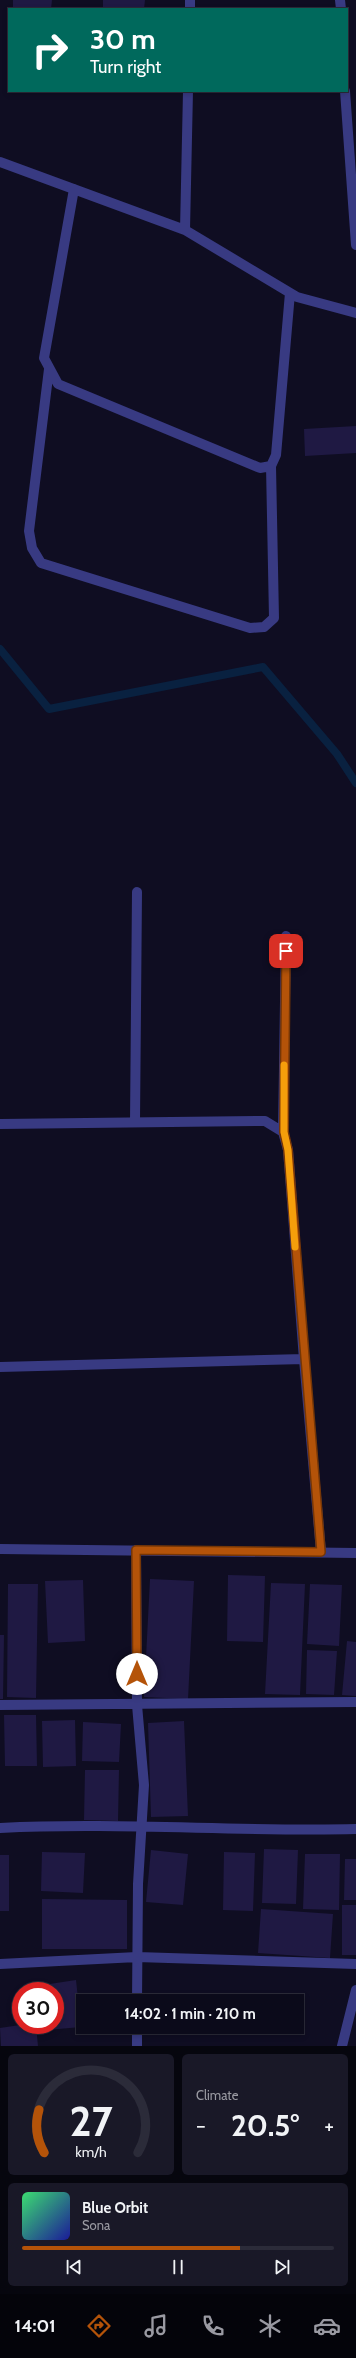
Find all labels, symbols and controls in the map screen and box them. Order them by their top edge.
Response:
text: 30 m [90,22,156,56]
icon: right [24,24,76,76]
text: Turn right [90,56,161,78]
pin [269,934,303,968]
icon: arrive [275,940,297,962]
position arrow [116,1653,158,1695]
speed limit sign: 30 [12,1982,64,2034]
text: 14:02 · 1 min · 210 m [124,2005,256,2023]
text: Climate [196,2087,238,2103]
text: 27 [69,2095,113,2145]
text: 20.5° [231,2107,299,2144]
text: − [196,2112,206,2139]
text: + [324,2112,334,2139]
text: km/h [75,2142,107,2160]
text: Blue Orbit [82,2199,148,2217]
text: Sona [82,2217,110,2233]
icon: previous [63,2256,85,2278]
icon: pause [167,2256,189,2278]
icon: next [271,2256,293,2278]
icon: directions [85,2312,113,2340]
icon: music [142,2312,170,2340]
icon: phone [199,2312,227,2340]
icon: climate [256,2312,284,2340]
icon: car [313,2312,341,2340]
text: 14:01 [15,2315,56,2337]

